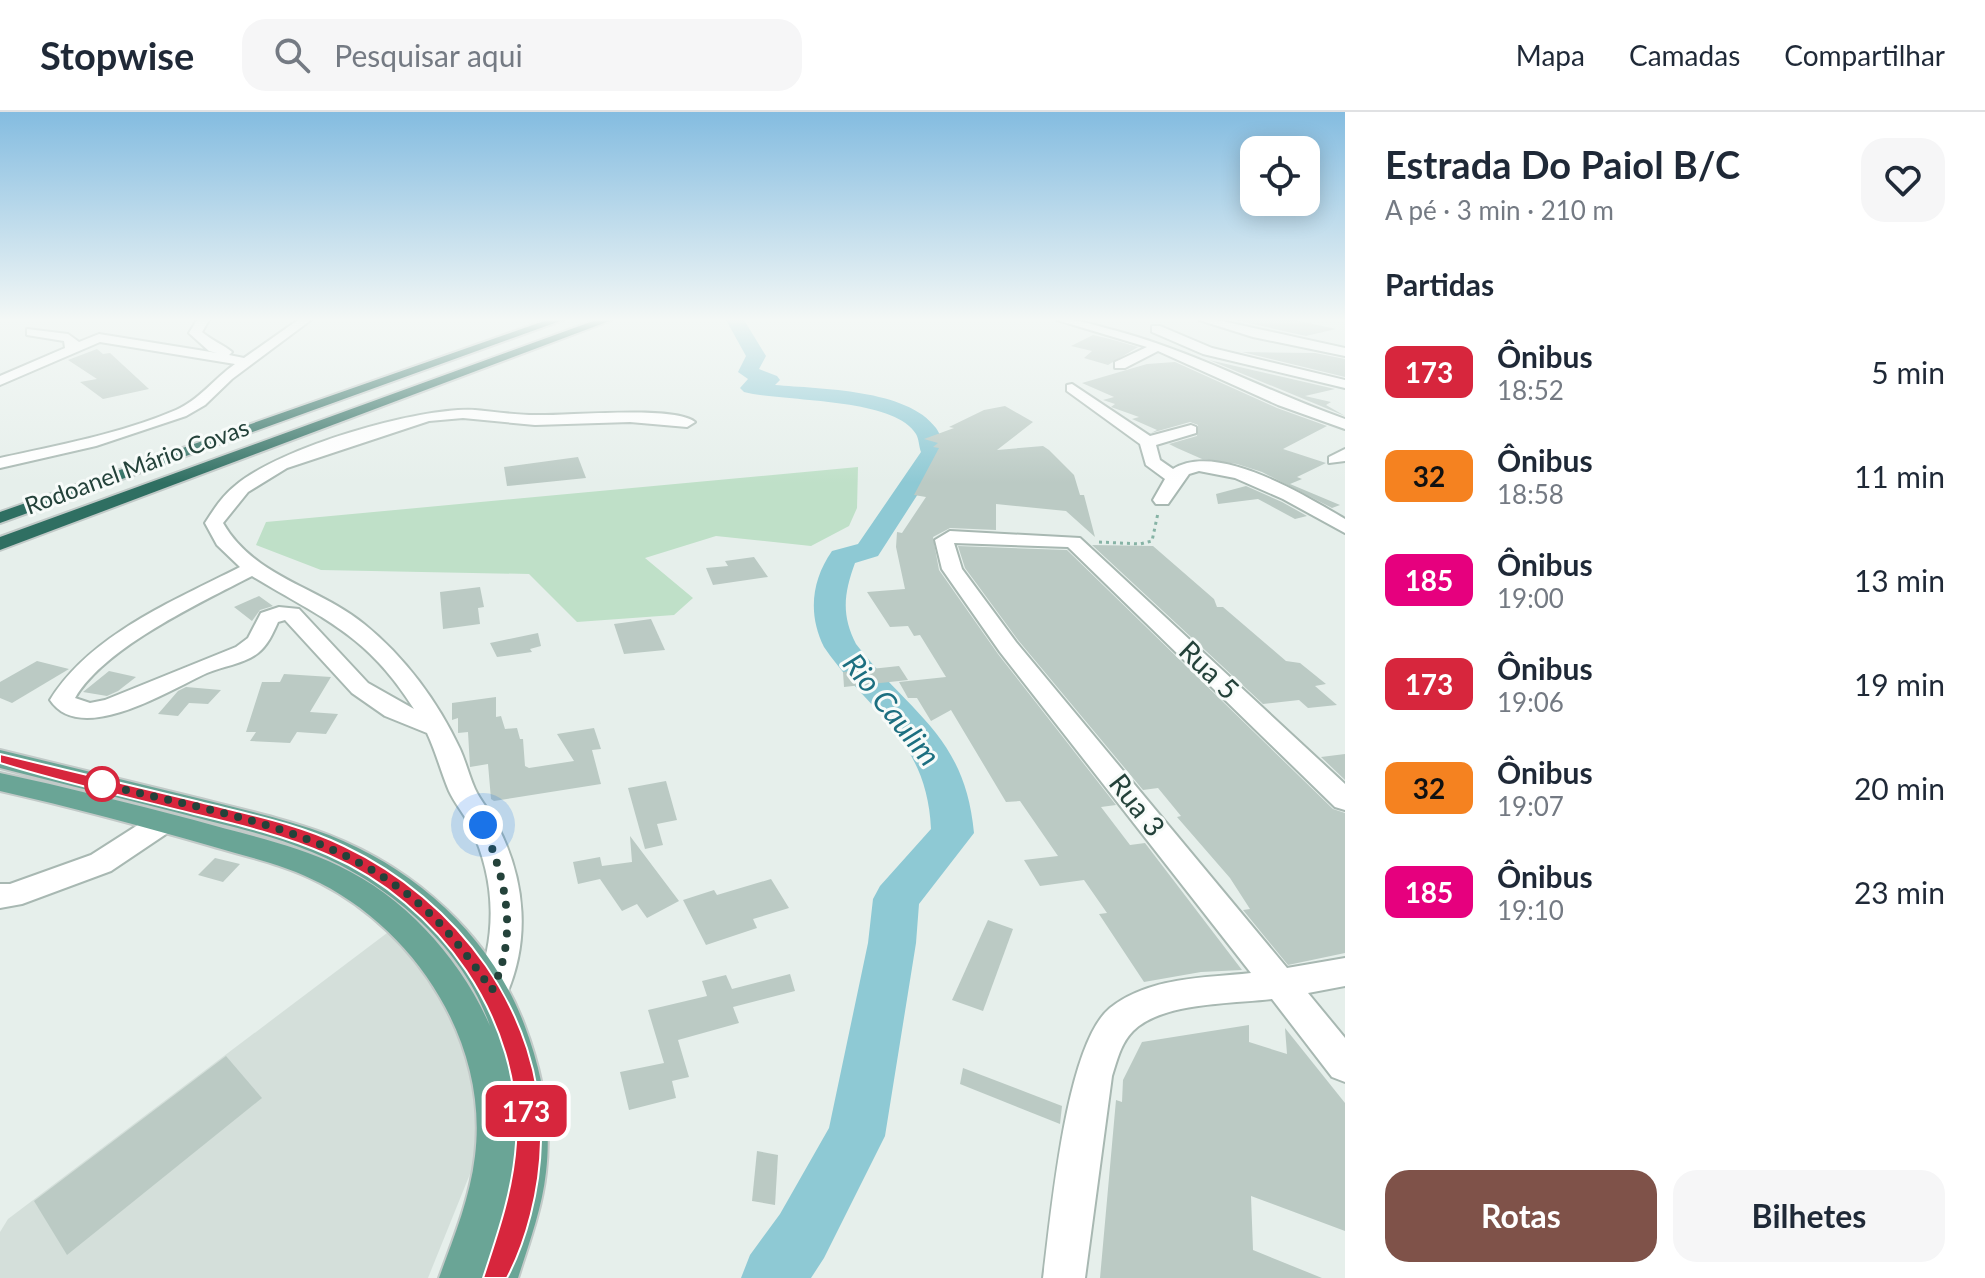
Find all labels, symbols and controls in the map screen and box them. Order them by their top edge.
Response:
search box [242,19,802,91]
text: Stopwise [40,32,194,78]
icon: search [270,33,314,77]
text: Pesquisar aqui [334,37,523,73]
text: Mapa [1516,38,1585,72]
text: Camadas [1629,38,1740,72]
text: Compartilhar [1784,38,1945,72]
map controls [1240,136,1320,216]
button: locate [1240,136,1320,216]
button: heart [1861,138,1945,222]
text: Estrada Do Paiol B/C [1385,141,1740,187]
text: A pé · 3 min · 210 m [1385,194,1614,226]
text: Partidas [1385,266,1494,302]
text: Ônibus [1497,338,1593,374]
text: 5 min [1871,354,1945,390]
text: 173 [1405,355,1453,389]
text: 18:52 [1497,374,1564,406]
street label: Rodoanel Mário Covas [20,412,252,520]
text: Ônibus [1497,442,1593,478]
text: 11 min [1854,458,1945,494]
text: 32 [1413,459,1445,493]
text: 18:58 [1497,478,1564,510]
text: Ônibus [1497,546,1593,582]
text: 13 min [1854,562,1945,598]
text: 185 [1405,563,1453,597]
text: 19:00 [1497,582,1564,614]
street label: Rua 5 [1173,633,1247,706]
water label: Rio Caulim [836,645,949,772]
text: Ônibus [1497,650,1593,686]
text: 19 min [1854,666,1945,702]
text: 173 [1405,667,1453,701]
text: 19:06 [1497,686,1564,718]
text: Ônibus [1497,754,1593,790]
street label: Rua 3 [1103,766,1173,842]
unlabelled marker [85,767,119,801]
text: 20 min [1854,770,1945,806]
text: 32 [1413,771,1445,805]
text: 19:07 [1497,790,1564,822]
your location [463,805,503,845]
text: Ônibus [1497,858,1593,894]
text: 23 min [1854,874,1945,910]
text: 185 [1405,875,1453,909]
text: 19:10 [1497,894,1564,926]
line badge: 173 [480,1085,572,1137]
text: 173 [502,1094,550,1128]
button: Rotas [1385,1170,1657,1262]
button: Bilhetes [1673,1170,1945,1262]

